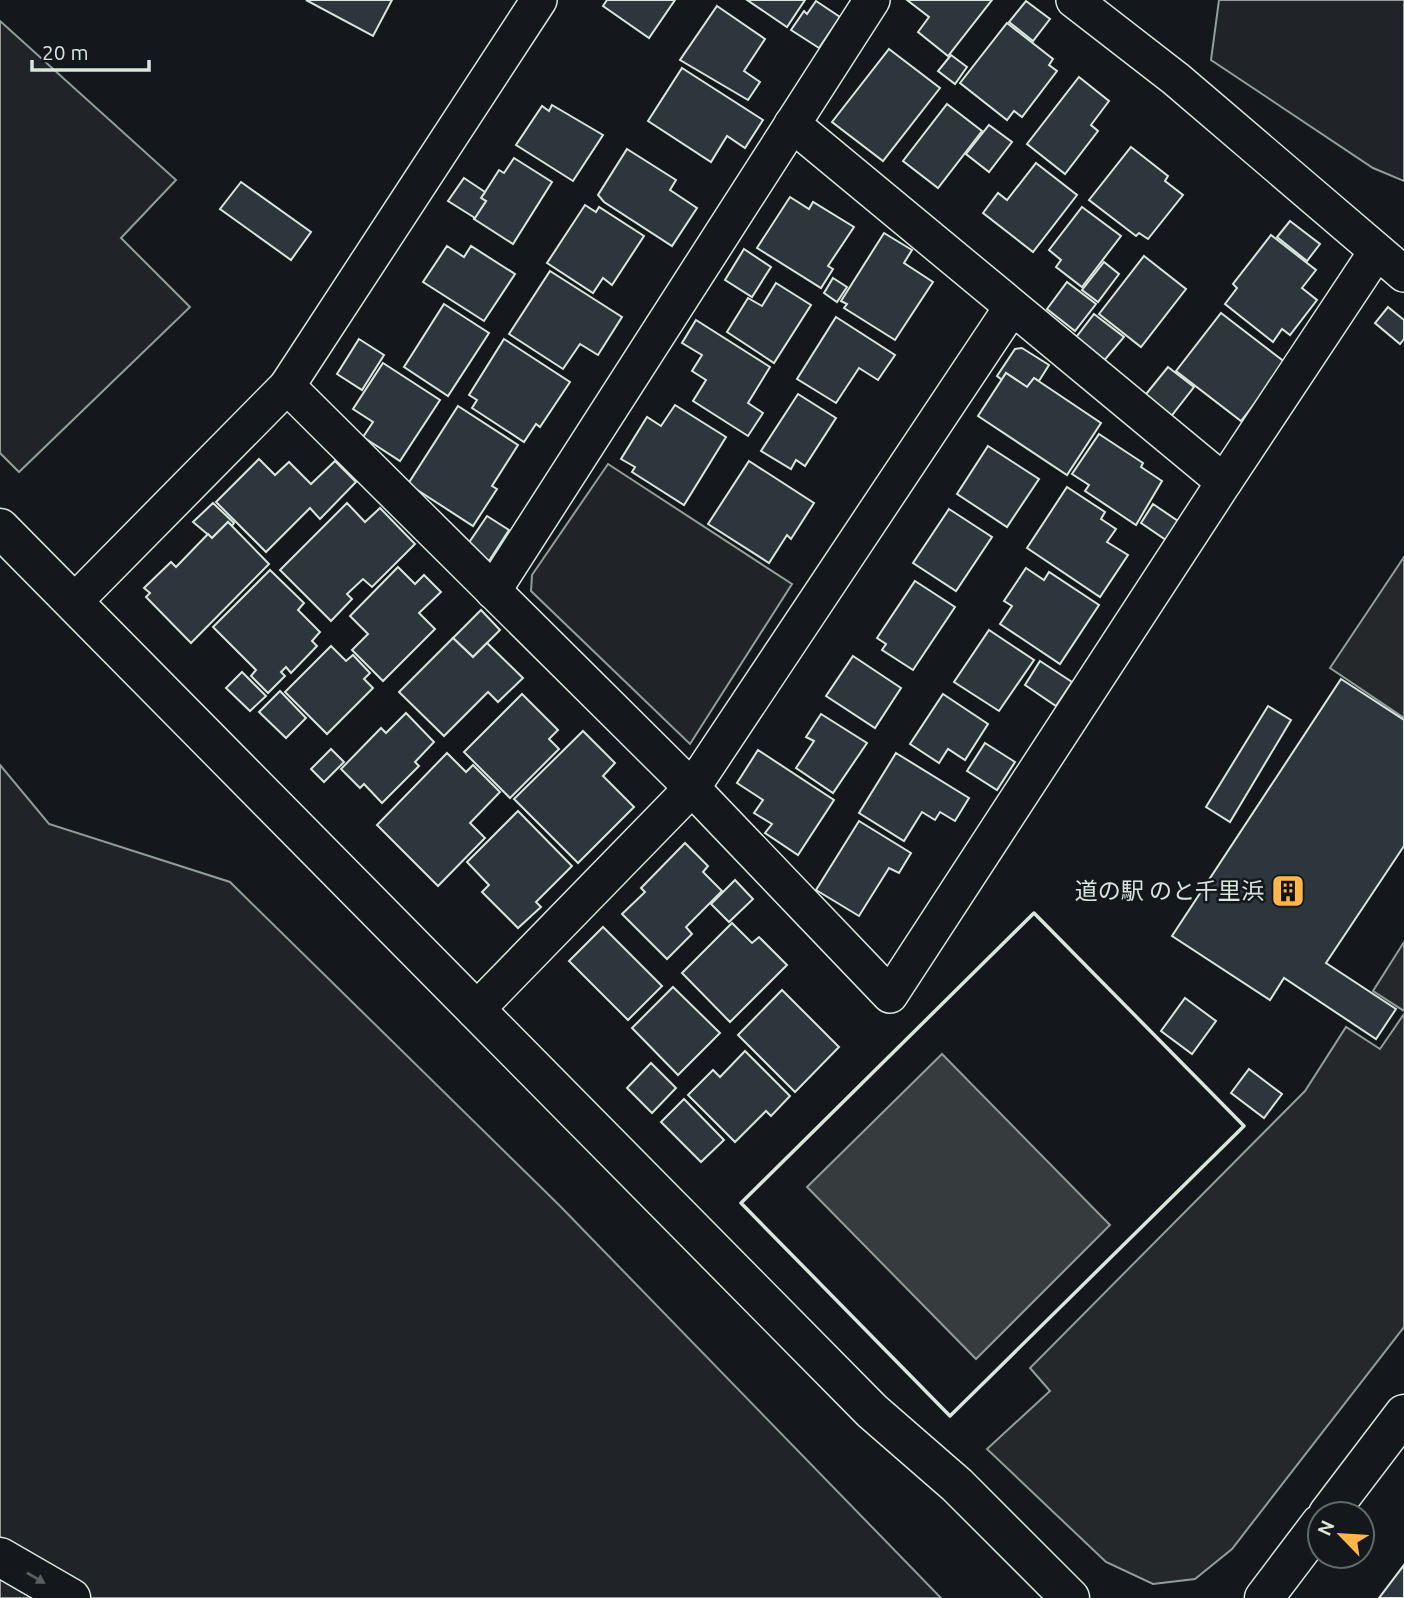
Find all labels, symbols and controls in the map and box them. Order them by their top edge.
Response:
scale bar [32,28,149,72]
text: 20 m [42,40,89,64]
building icon: 道の駅 のと千里浜 [1269,872,1307,910]
place label: 道の駅 のと千里浜 [1075,878,1264,903]
north arrow [1306,1500,1376,1570]
text: N [1313,1517,1339,1539]
one-way arrow [26,1572,45,1584]

